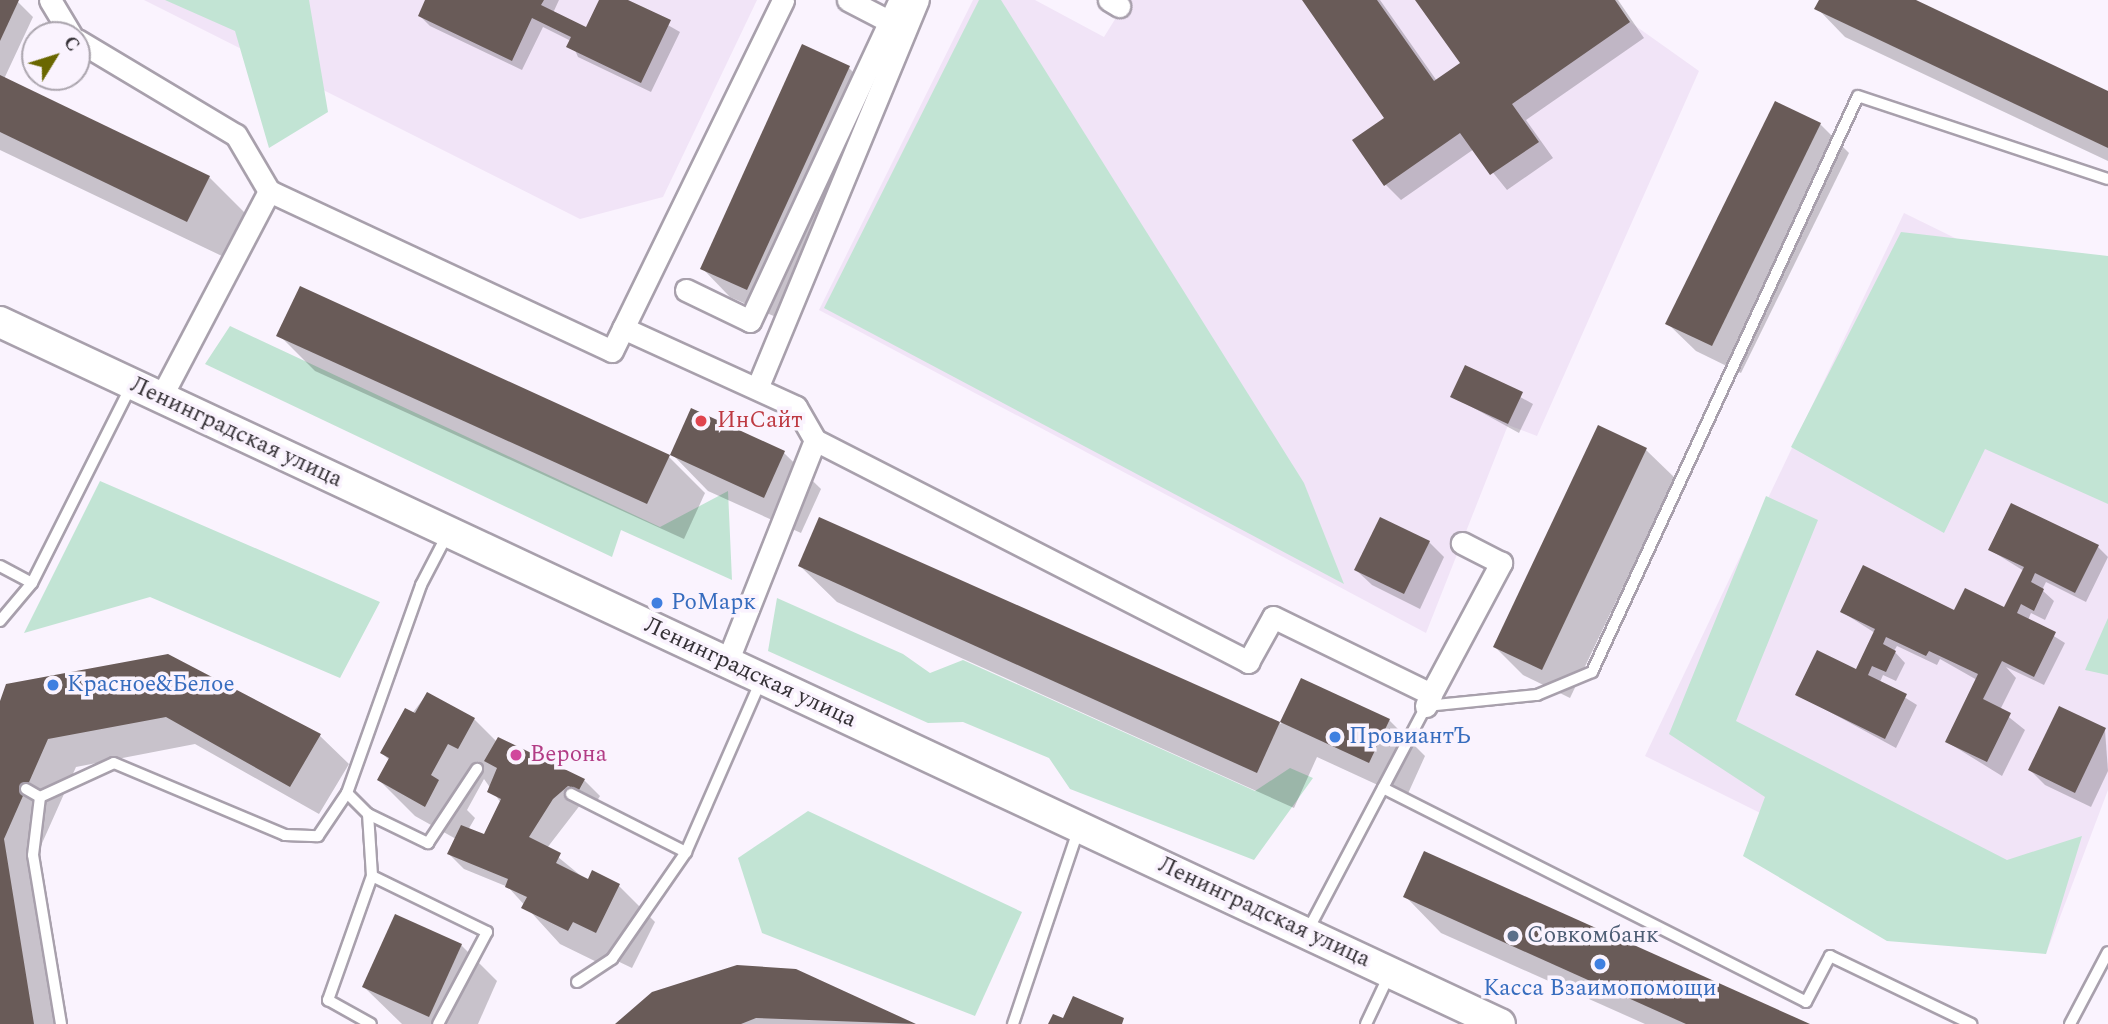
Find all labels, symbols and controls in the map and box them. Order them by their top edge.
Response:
north arrow [21,21,91,91]
text: С [56,30,87,58]
street label: Ленинградская улица [126,372,346,494]
place label: ИнСайт [717,407,803,435]
marker: ИнСайт [691,411,711,431]
place label: РоМарк [671,589,756,617]
marker: РоМарк [649,595,665,611]
street label: Ленинградская улица [640,612,860,734]
place label: Красное&Белое [67,671,235,699]
marker: Красное&Белое [45,677,61,693]
place label: ПровиантЪ [1349,723,1471,751]
marker: ПровиантЪ [1327,729,1343,745]
place label: Верона [530,741,607,769]
marker: Верона [508,747,524,763]
street label: Ленинградская улица [1154,852,1374,974]
place label: Совкомбанк [1527,922,1659,950]
marker: Совкомбанк [1505,928,1521,944]
marker: Касса Взаимопомощи [1592,956,1608,972]
place label: Касса Взаимопомощи [1483,975,1717,1003]

